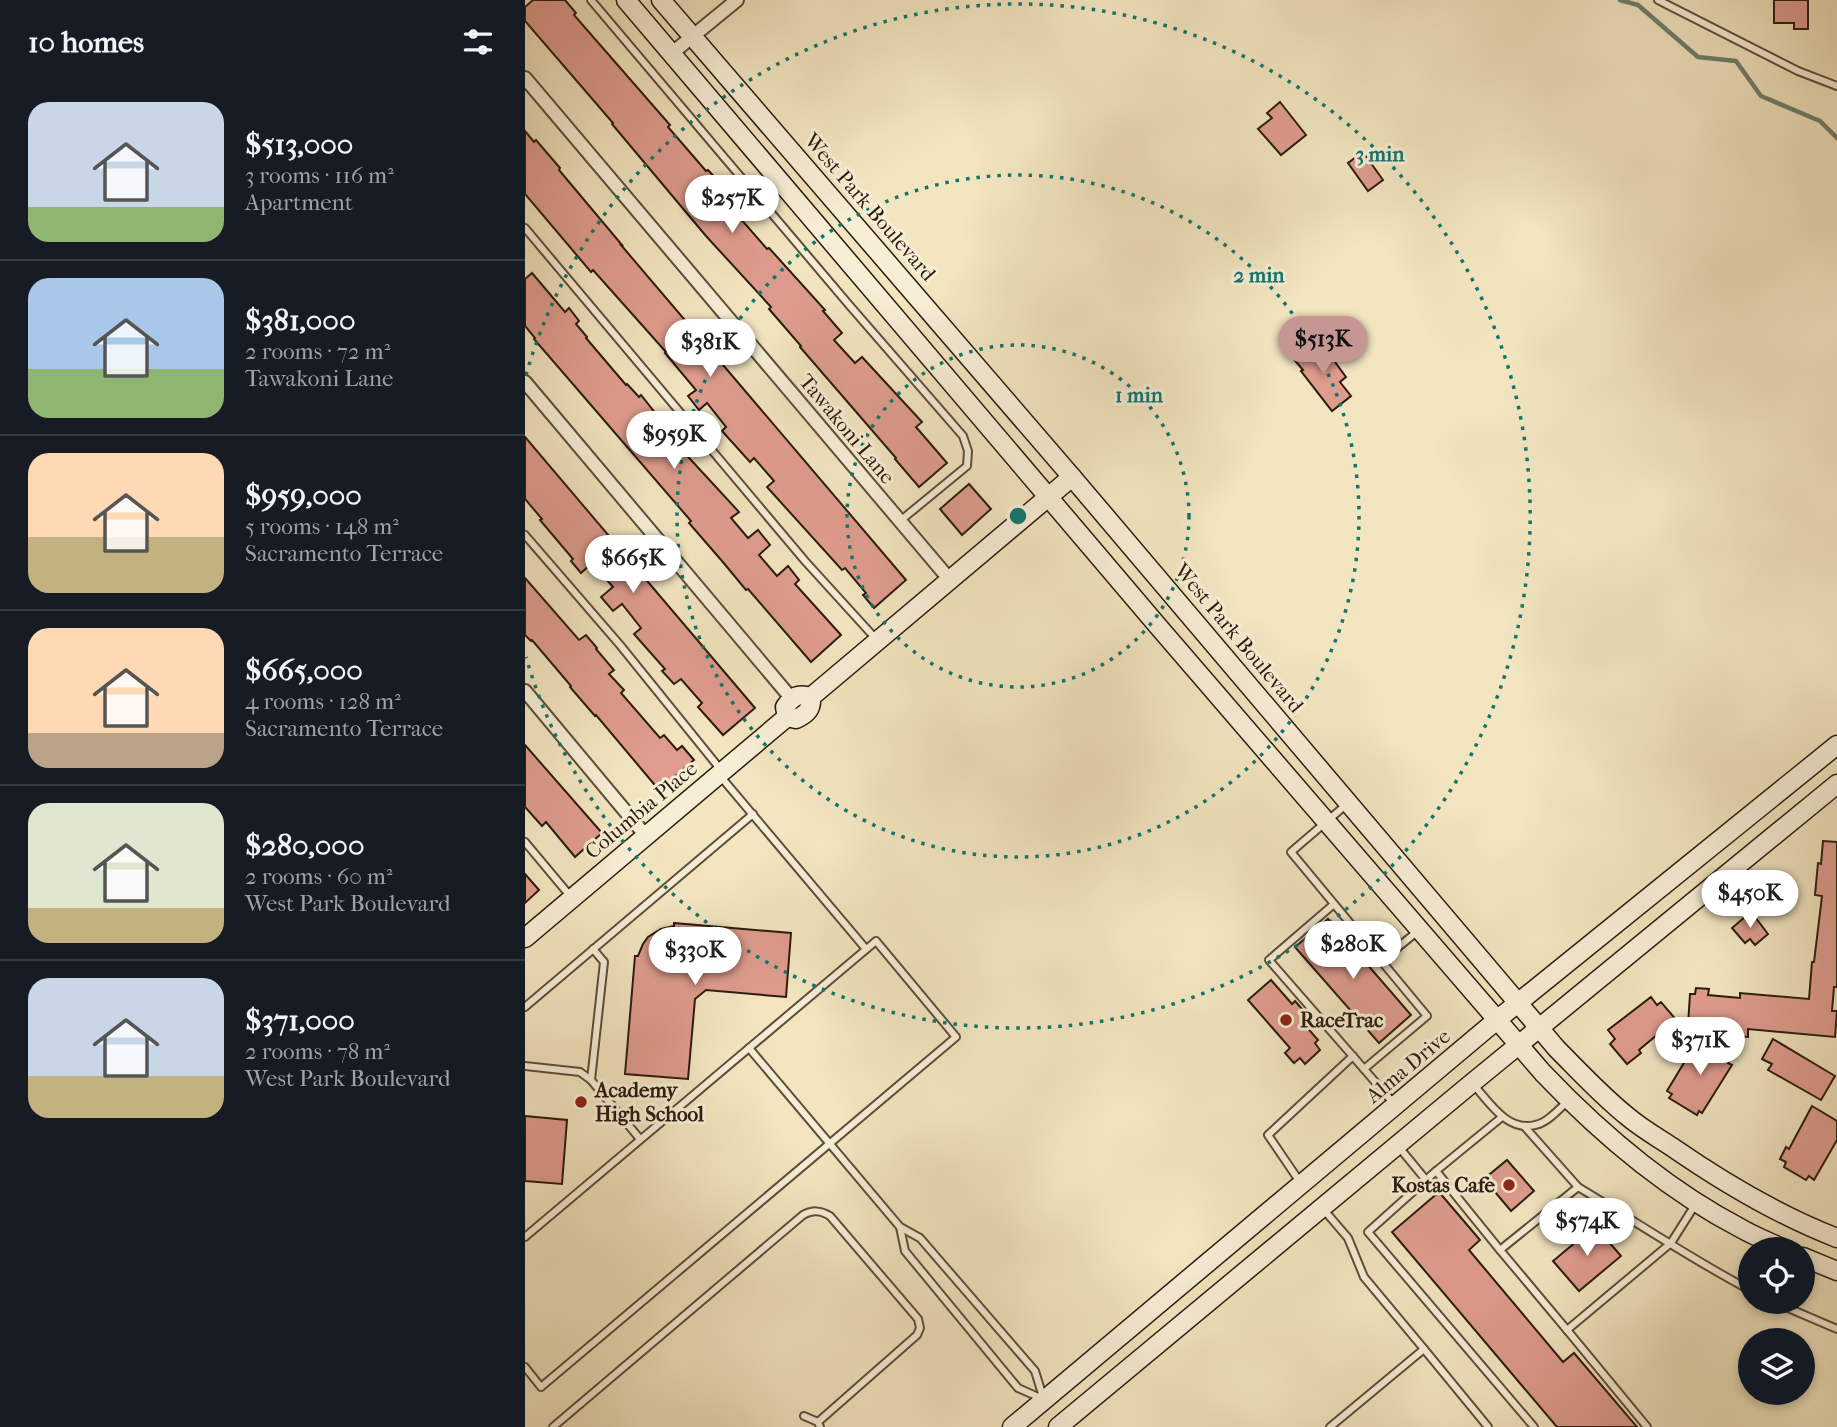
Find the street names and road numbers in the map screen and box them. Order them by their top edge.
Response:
street label: West Park Boulevard [799,128,941,286]
street label: Tawakoni Lane [794,369,900,489]
street label: West Park Boulevard [1169,558,1309,718]
street label: Columbia Place [580,756,702,864]
street label: Alma Drive [1360,1024,1455,1109]

